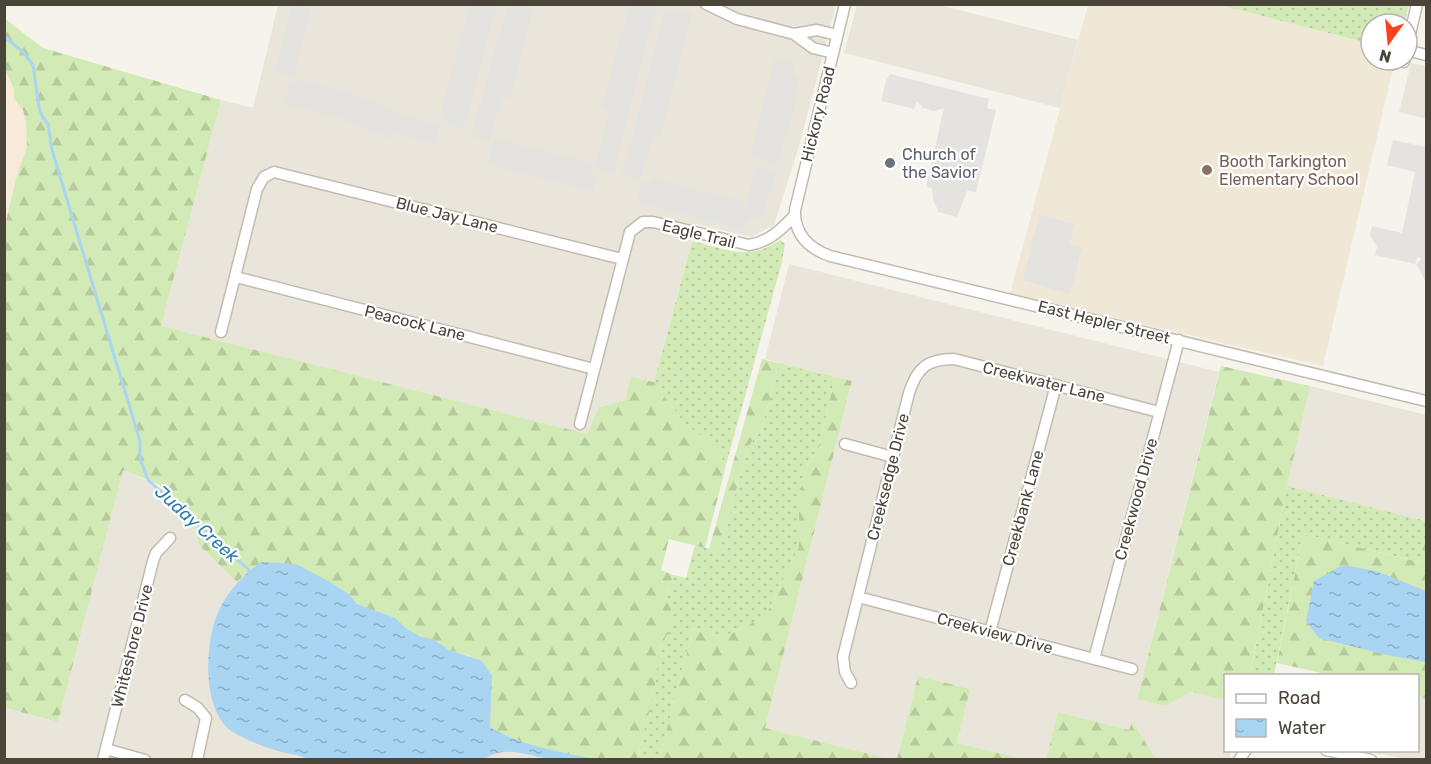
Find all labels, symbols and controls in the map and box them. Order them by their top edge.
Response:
north arrow [1359,12,1419,72]
text: N [1377,45,1393,67]
street label: Hickory Road [797,64,839,164]
place label: Church of the Savior [902,145,978,182]
place label: Booth Tarkington Elementary School [1219,152,1359,189]
marker: Church of the Savior [883,156,897,170]
marker: Booth Tarkington Elementary School [1200,163,1214,177]
street label: Blue Jay Lane [394,193,500,237]
street label: Eagle Trail [660,216,738,252]
street label: East Hepler Street [1036,296,1172,348]
street label: Peacock Lane [363,301,467,345]
street label: Creekwater Lane [981,358,1107,406]
street label: Creeksedge Drive [863,412,913,542]
street label: Creekwood Drive [1111,436,1161,562]
street label: Creekbank Lane [998,448,1048,568]
water label: Juday Creek [150,481,244,568]
street label: Whiteshore Drive [108,583,156,709]
street label: Creekview Drive [935,608,1055,658]
legend [1224,674,1419,752]
text: Road [1278,687,1321,709]
text: Water [1278,717,1326,739]

